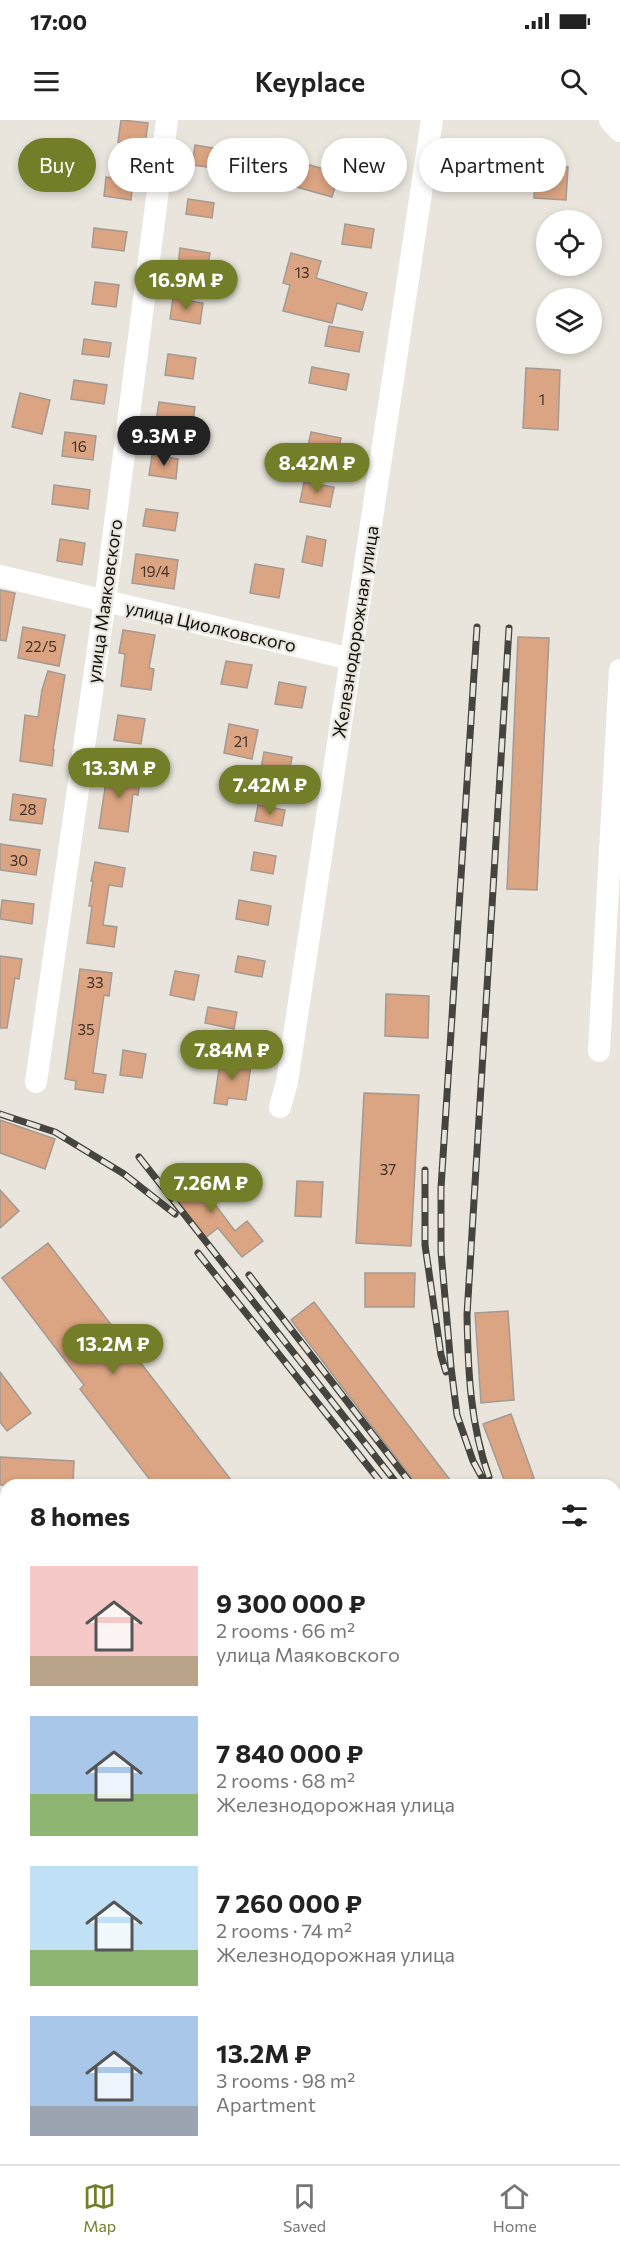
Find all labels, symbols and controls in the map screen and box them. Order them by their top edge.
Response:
text: 17:00 [30,8,87,35]
icon: menu [30,65,63,98]
text: Keyplace [255,65,365,98]
icon: search [557,65,590,98]
chip: Buy [18,138,96,192]
chip: Rent [108,138,195,192]
chip: Filters [207,138,309,192]
chip: New [321,138,407,192]
chip: Apartment [419,138,566,192]
map controls [536,210,602,354]
button: locate [536,210,602,276]
pin: 16.9M ₽ [131,260,241,311]
house number: 13 [295,263,309,281]
text: 16.9M ₽ [149,267,223,291]
button: layers [536,288,602,354]
house number: 1 [539,390,545,408]
pin: 9.3M ₽ [115,416,213,467]
text: 9.3M ₽ [131,423,197,447]
house number: 16 [71,437,87,455]
pin: 8.42M ₽ [262,443,372,494]
text: 8.42M ₽ [278,450,356,474]
street label: улица Маяковского [82,518,126,684]
street label: Железнодорожная улица [327,524,383,740]
house number: 19/4 [140,562,170,580]
street label: улица Циолковского [123,596,299,656]
house number: 22/5 [25,637,57,655]
house number: 21 [234,732,248,750]
pin: 13.3M ₽ [64,748,174,799]
text: 13.3M ₽ [82,755,156,779]
pin: 7.42M ₽ [215,765,325,816]
text: 7.42M ₽ [233,772,307,796]
house number: 28 [19,800,37,818]
house number: 30 [10,851,28,869]
house number: 33 [86,973,104,991]
house number: 35 [77,1020,95,1038]
pin: 7.84M ₽ [177,1030,287,1081]
text: 7.84M ₽ [194,1037,270,1061]
house number: 37 [380,1160,396,1178]
pin: 7.26M ₽ [156,1163,266,1214]
text: 7.26M ₽ [174,1170,248,1194]
pin: 13.2M ₽ [58,1324,168,1375]
text: 13.2M ₽ [76,1331,150,1355]
icon: filters [558,1499,591,1532]
text: 8 homes [30,1500,130,1531]
text: 9 300 000 ₽ [216,1587,366,1618]
icon: home [78,1590,150,1662]
text: 2 rooms · 66 m² [216,1618,355,1642]
text: улица Маяковского [216,1642,400,1666]
text: 7 840 000 ₽ [216,1737,363,1768]
icon: home [78,1740,150,1812]
text: 2 rooms · 68 m² [216,1768,355,1792]
text: Железнодорожная улица [216,1792,455,1816]
text: 7 260 000 ₽ [216,1887,362,1918]
icon: home [78,1890,150,1962]
text: 2 rooms · 74 m² [216,1918,352,1942]
text: Железнодорожная улица [216,1942,455,1966]
text: 13.2M ₽ [216,2037,311,2068]
icon: home [78,2040,150,2112]
text: 3 rooms · 98 m² [216,2068,355,2092]
text: Apartment [216,2092,316,2116]
tab: Map [83,2180,116,2235]
tab: Saved [283,2180,326,2235]
tab: Home [493,2180,537,2235]

